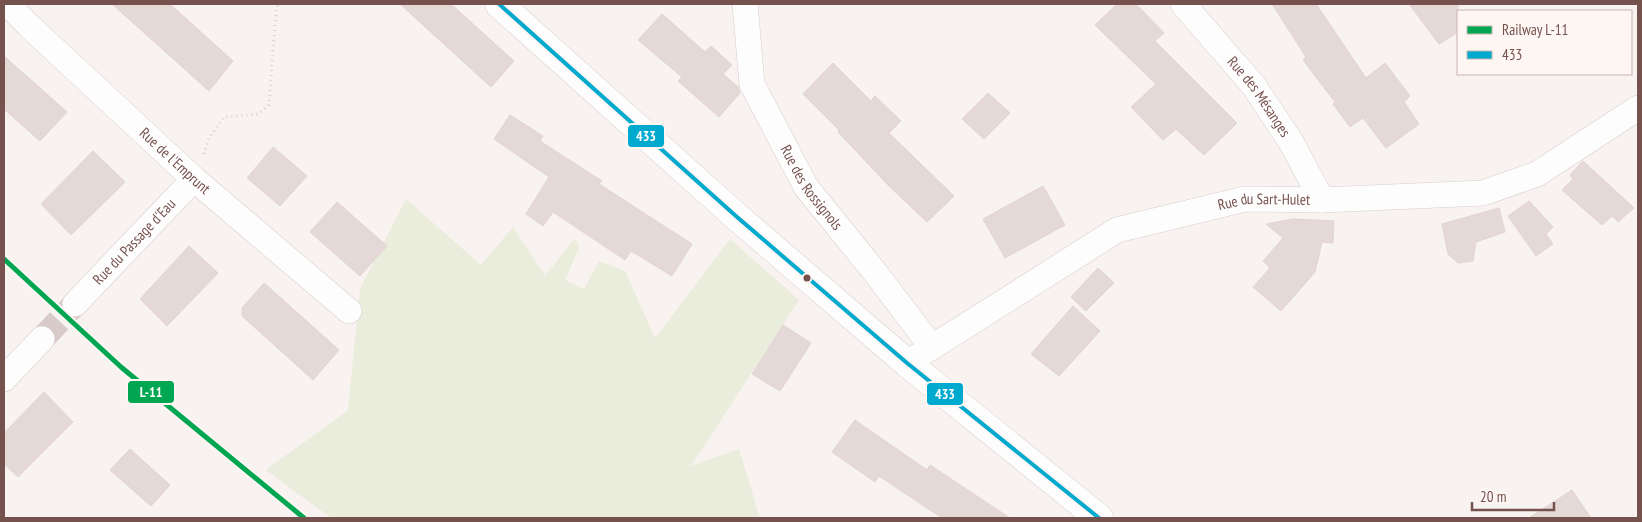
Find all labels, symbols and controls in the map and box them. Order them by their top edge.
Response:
legend [1457,10,1632,75]
text: Railway L-11 [1502,20,1568,39]
text: 433 [1502,45,1522,64]
street label: Rue des Mésanges [1224,52,1295,140]
street label: Rue de l'Emprunt [136,123,214,198]
line badge: 433 [627,124,665,148]
text: 433 [636,127,656,145]
street label: Rue des Rossignols [777,142,847,234]
street label: Rue du Sart-Hulet [1216,189,1310,214]
street label: Rue du Passage d'Eau [88,194,179,288]
unlabelled marker [802,273,812,283]
line badge: L-11 [127,380,175,404]
line badge: 433 [926,382,964,406]
text: L-11 [140,383,162,401]
text: 433 [935,385,955,403]
scale bar [1472,480,1554,512]
text: 20 m [1480,487,1506,506]

